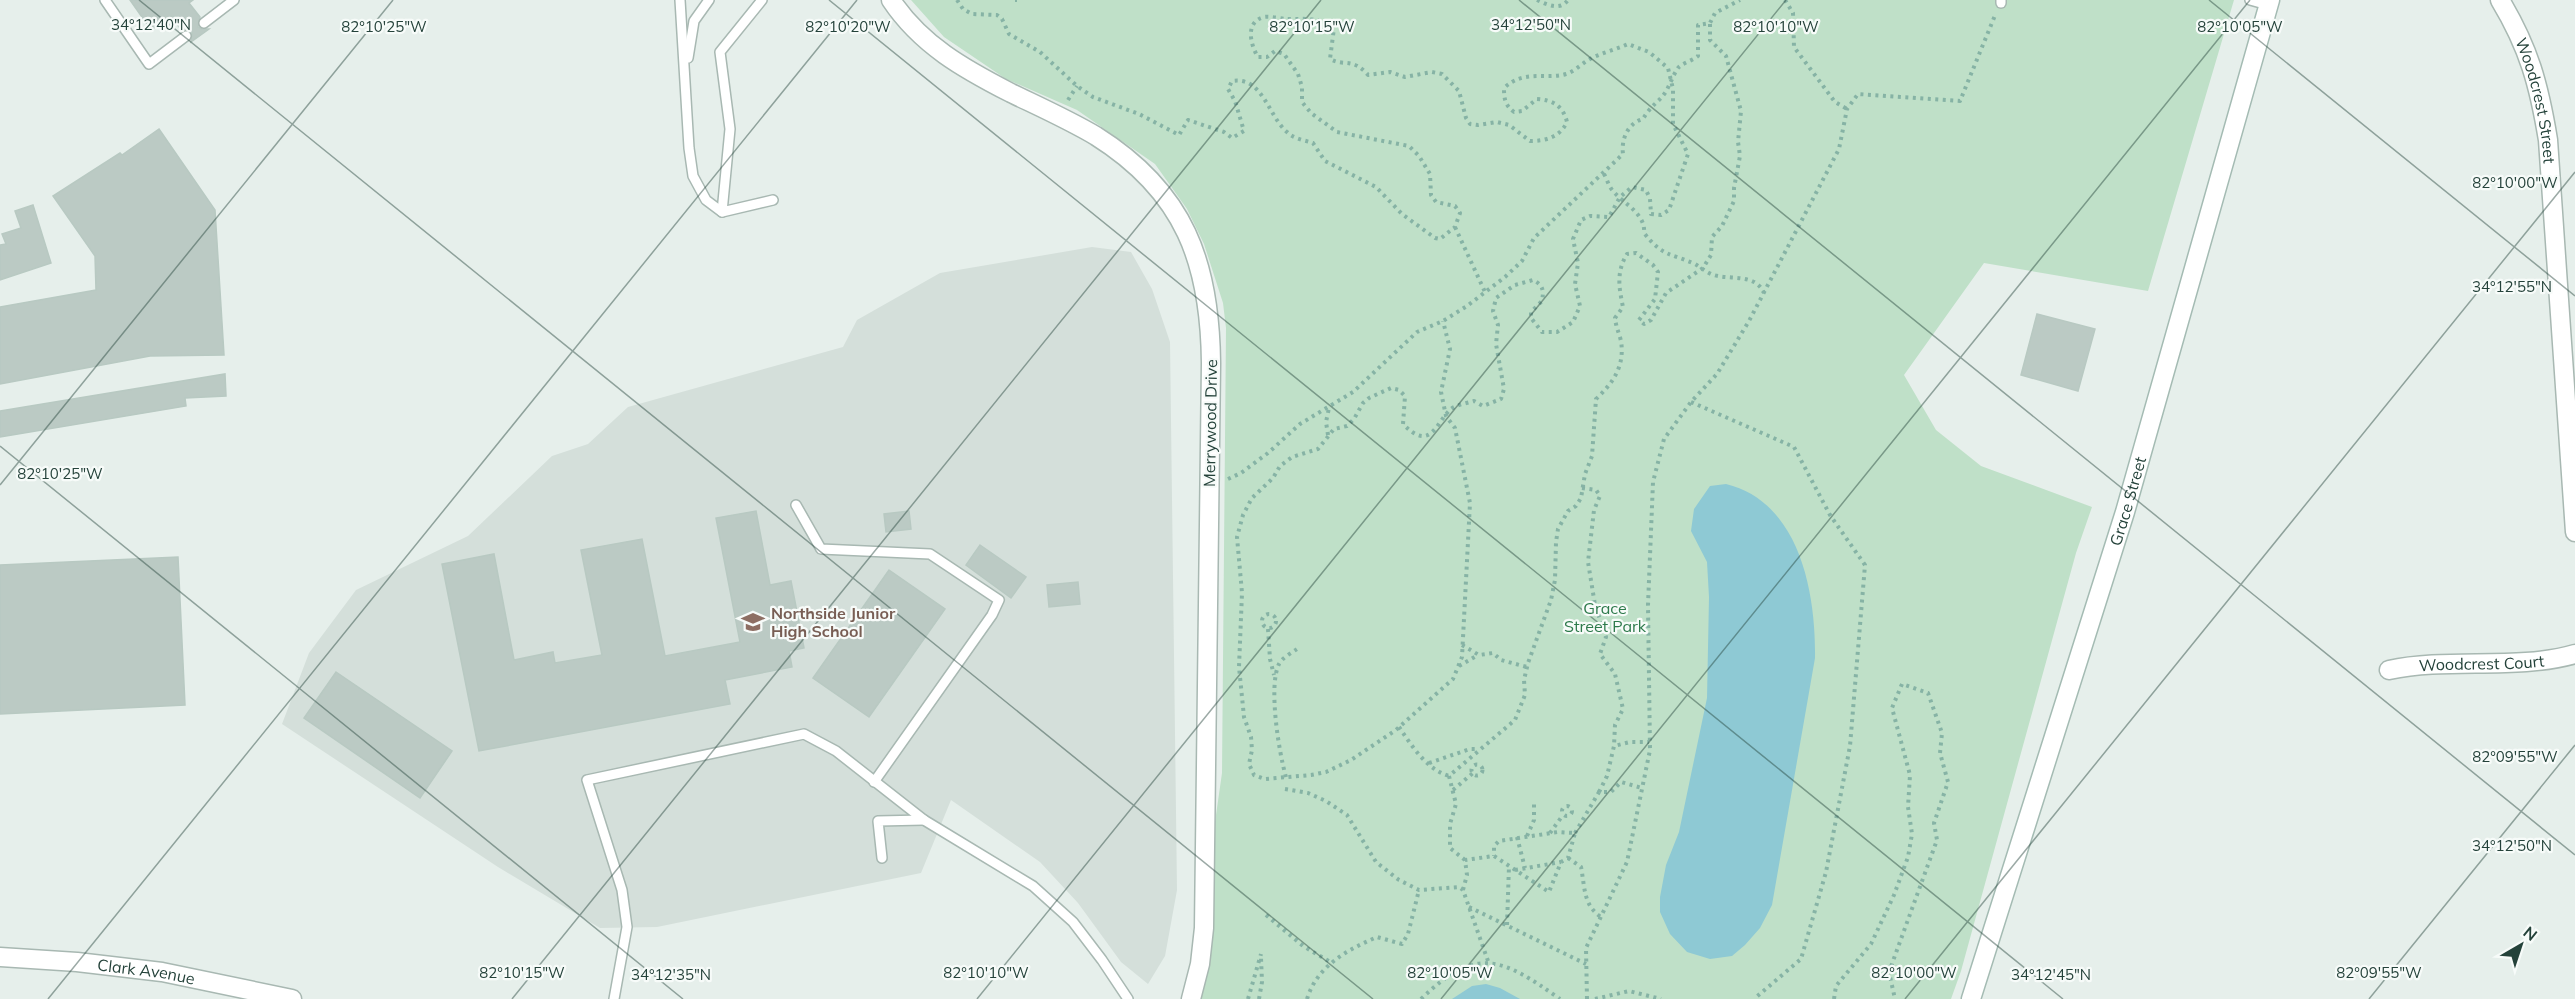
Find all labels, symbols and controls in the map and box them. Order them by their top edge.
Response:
text: 34°12'40"N [111,15,191,34]
text: 34°12'50"N [1491,15,1571,34]
text: 82°10'25"W [341,17,427,36]
text: 82°10'20"W [805,17,891,36]
text: 82°10'15"W [1269,17,1355,36]
text: 82°10'10"W [1733,17,1819,36]
text: 82°10'05"W [2197,17,2283,36]
street label: Woodcrest Street [2511,35,2560,164]
text: 82°10'00"W [2472,173,2558,192]
text: 34°12'55"N [2472,277,2552,296]
street label: Merrywood Drive [1199,359,1221,487]
street label: Grace Street [2105,454,2150,548]
text: 82°10'25"W [17,464,103,483]
park label: Grace Street Park [1564,598,1647,636]
place label: Northside Junior High School [771,603,896,641]
school or university icon: Northside Junior High School [740,609,766,635]
street label: Woodcrest Court [2418,650,2546,675]
text: 82°09'55"W [2472,747,2558,766]
text: 34°12'50"N [2472,836,2552,855]
north arrow [2491,915,2551,975]
text: N [2519,922,2541,945]
street label: Clark Avenue [96,954,197,989]
text: 82°10'15"W [479,963,565,982]
text: 82°10'10"W [943,963,1029,982]
text: 82°10'05"W [1407,963,1493,982]
text: 82°10'00"W [1871,963,1957,982]
text: 82°09'55"W [2336,963,2422,982]
text: 34°12'35"N [631,965,711,984]
text: 34°12'45"N [2011,965,2091,984]

